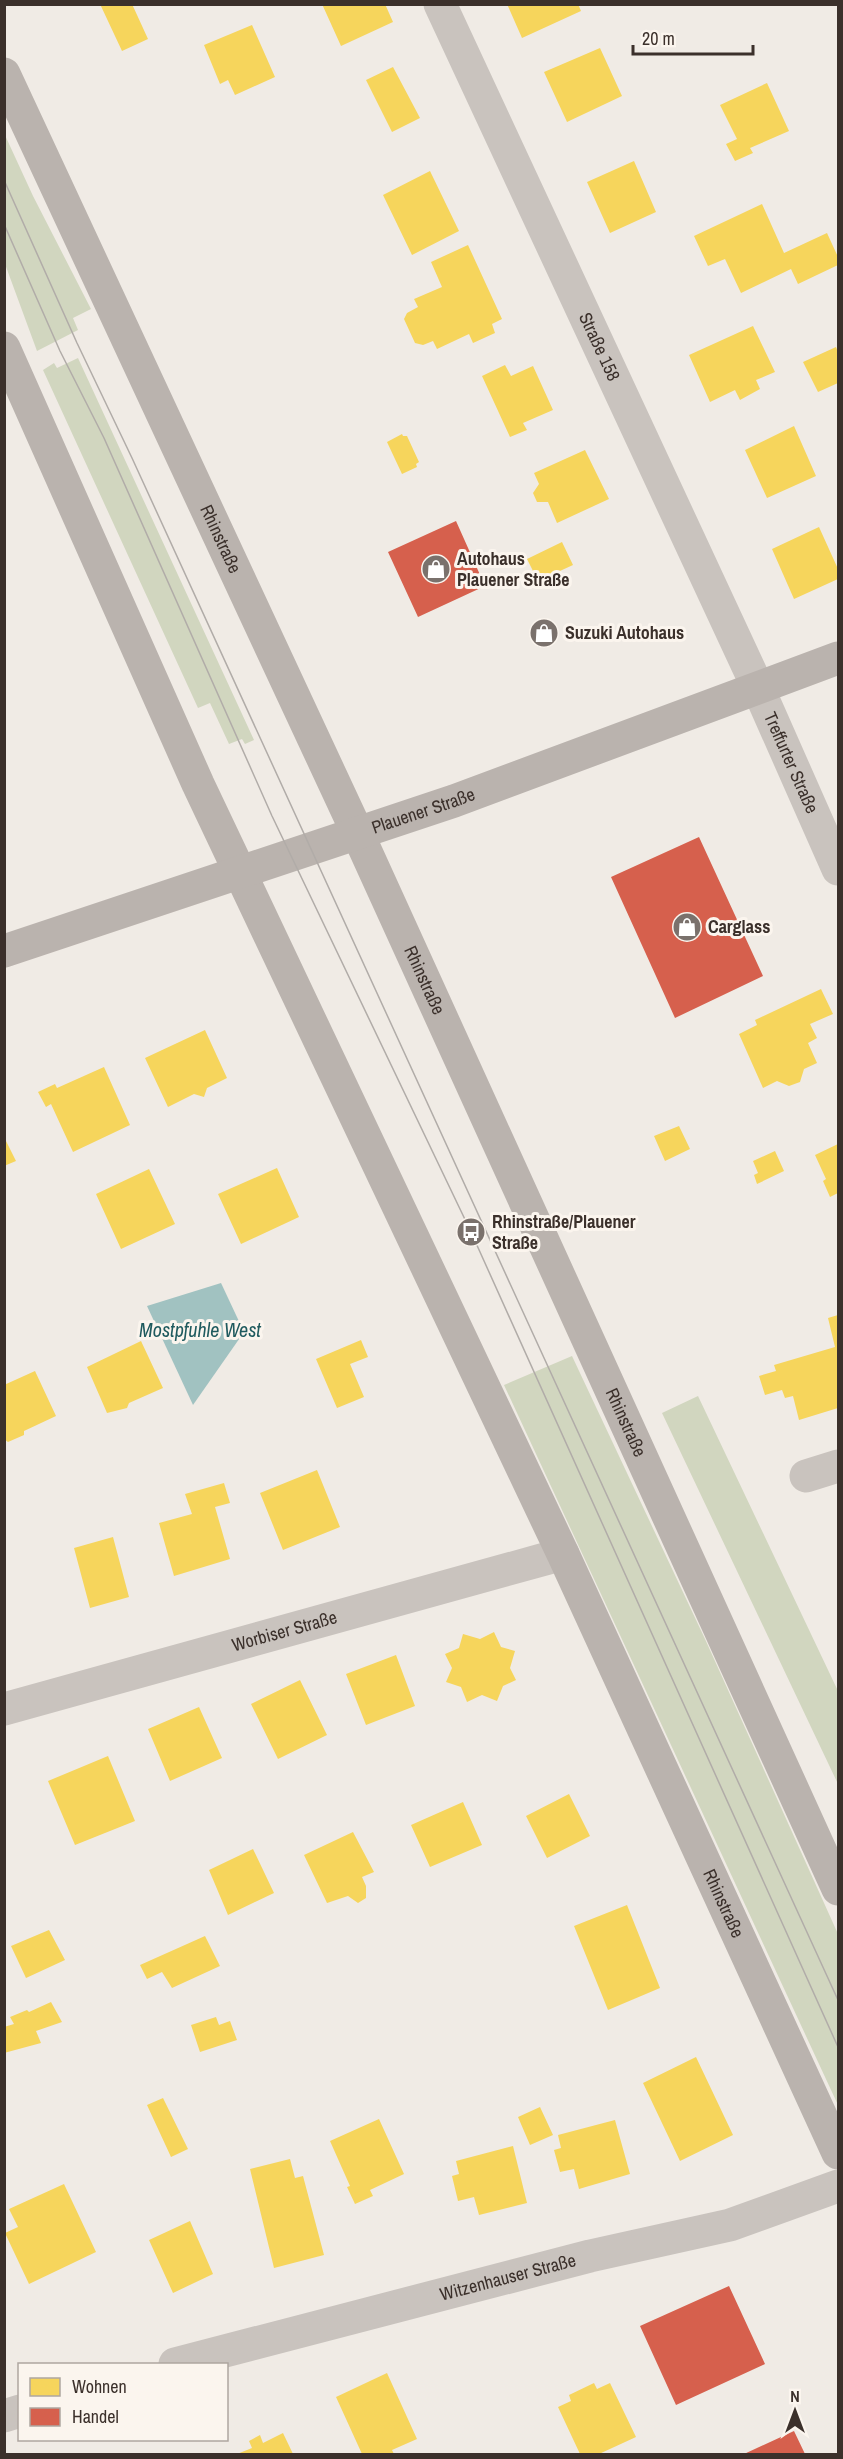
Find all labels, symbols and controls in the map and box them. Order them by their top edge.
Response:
scale bar [633,18,753,56]
text: 20 m [642,26,675,51]
street label: Straße 158 [573,308,627,385]
street label: Rhinstraße [194,500,248,577]
place label: Autohaus Plauener Straße [457,546,569,592]
shop icon: Autohaus Plauener Straße [420,553,452,585]
shop icon: Suzuki Autohaus [528,617,560,649]
place label: Suzuki Autohaus [565,620,684,645]
street label: Treffurter Straße [758,708,825,817]
street label: Plauener Straße [368,781,478,840]
shop icon: Carglass [671,911,703,943]
place label: Carglass [708,914,770,939]
street label: Rhinstraße [398,942,451,1018]
place label: Rhinstraße/Plauener Straße [492,1209,636,1255]
bus stop icon: Rhinstraße/Plauener Straße [455,1216,487,1248]
water label: Mostpfuhle West [139,1316,261,1343]
street label: Rhinstraße [600,1384,653,1461]
street label: Worbiser Straße [229,1604,340,1657]
street label: Rhinstraße [697,1865,751,1942]
street label: Witzenhauser Straße [437,2247,579,2307]
legend [18,2363,228,2441]
text: Wohnen [72,2374,127,2399]
north arrow [765,2381,825,2441]
text: N [790,2385,800,2407]
text: Handel [72,2404,119,2429]

